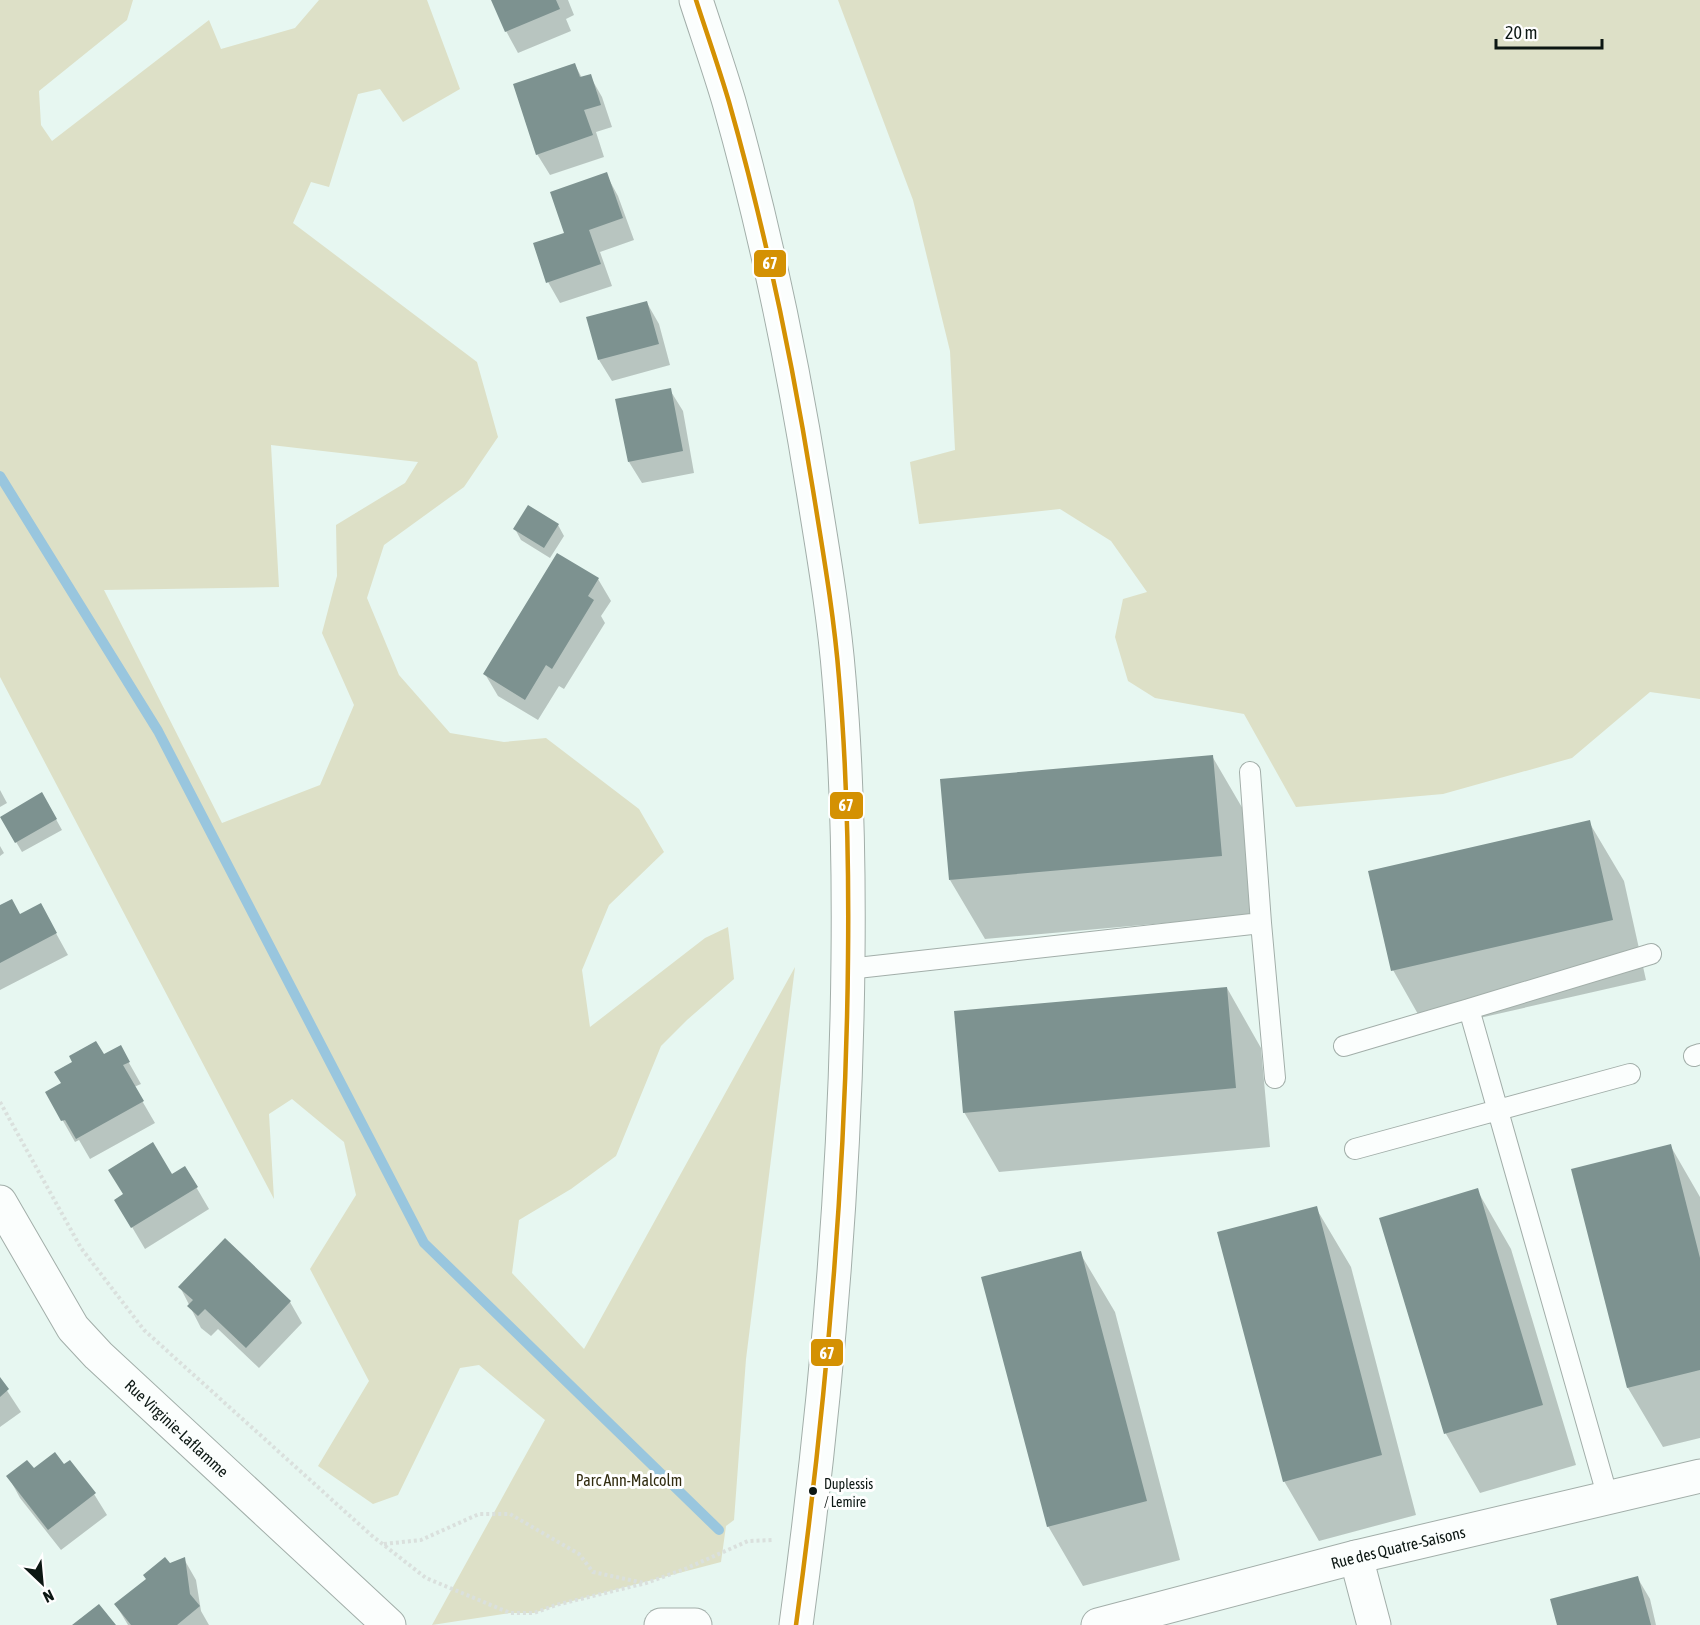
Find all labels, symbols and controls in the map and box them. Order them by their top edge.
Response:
scale bar [1496,12,1602,50]
text: 20 m [1505,22,1537,43]
line badge: 67 [753,249,787,278]
text: 67 [762,254,778,272]
line badge: 67 [829,791,864,820]
text: 67 [838,796,854,814]
line badge: 67 [810,1338,844,1367]
text: 67 [819,1344,835,1362]
street label: Rue Virginie-Laflamme [121,1376,232,1480]
park label: Parc Ann-Malcolm [576,1471,682,1489]
place label: Duplessis / Lemire [824,1476,873,1510]
marker: Duplessis / Lemire [807,1485,819,1497]
street label: Rue des Quatre-Saisons [1329,1522,1467,1572]
north arrow [12,1553,72,1613]
text: N [40,1586,57,1607]

